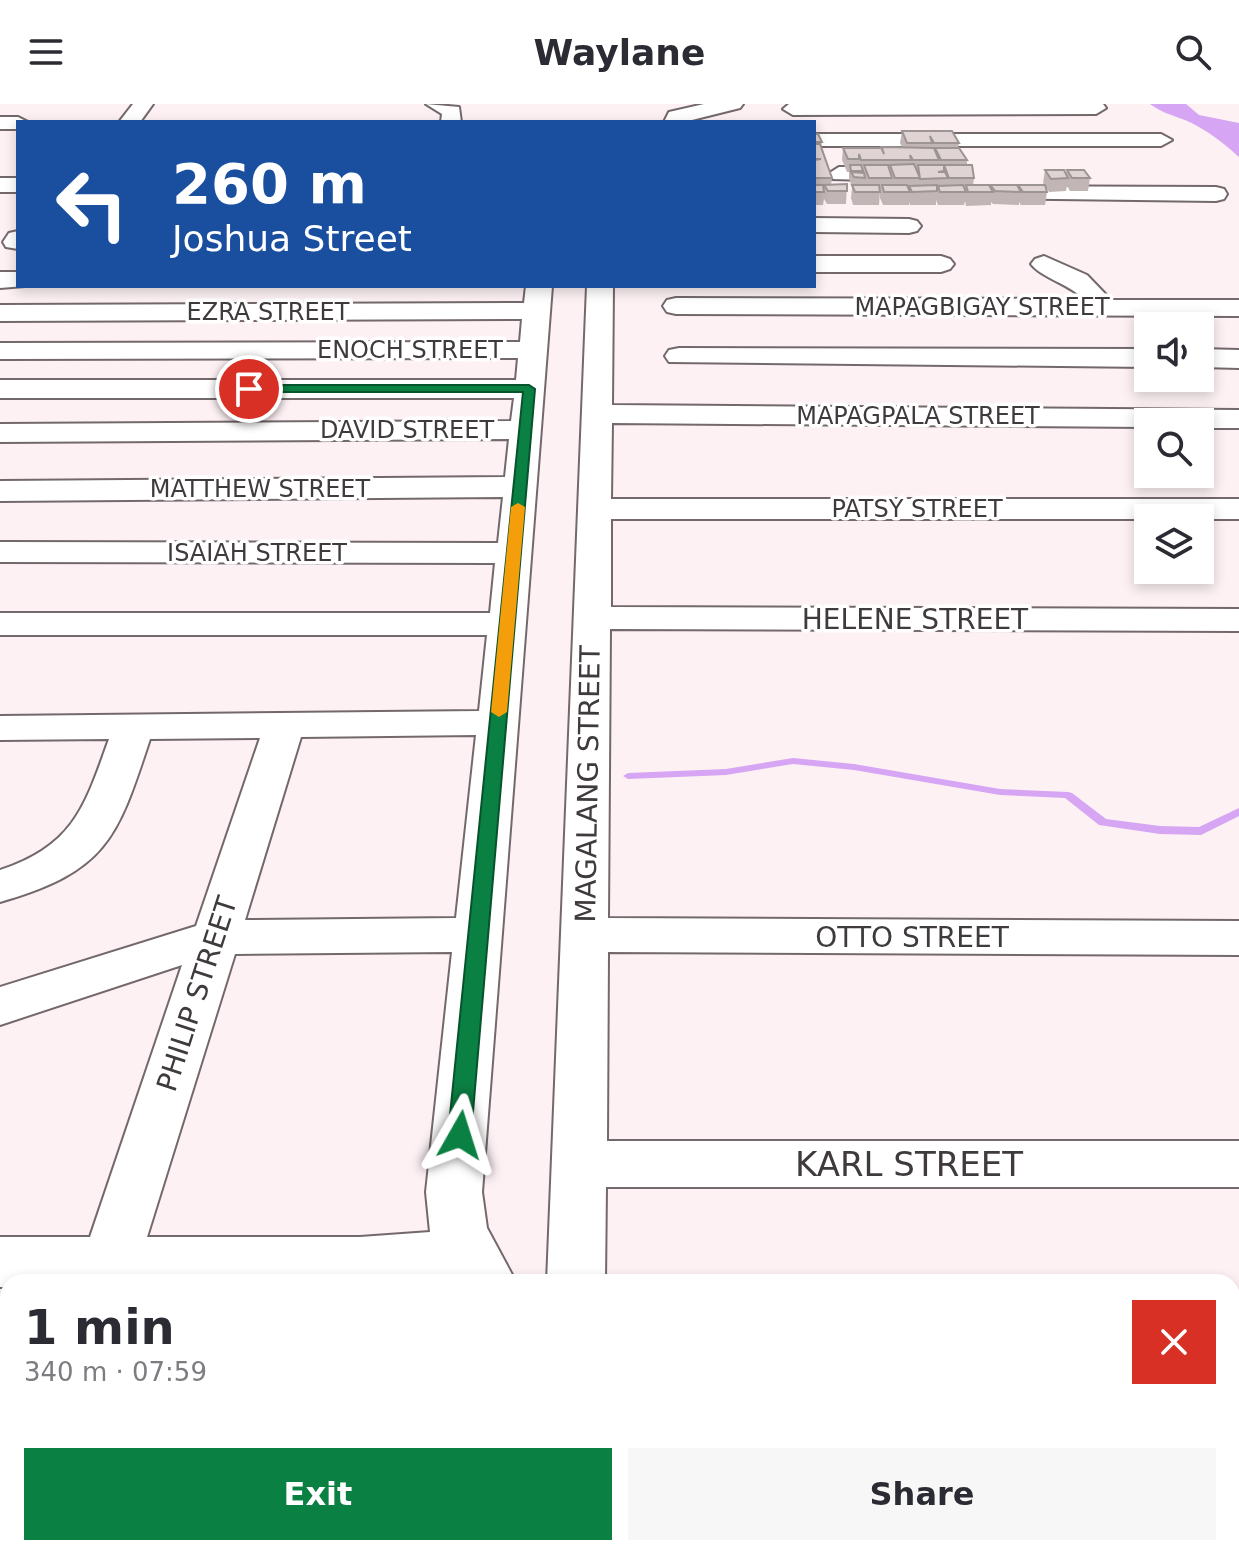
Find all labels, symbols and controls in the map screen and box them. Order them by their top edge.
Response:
icon: menu [24,30,68,74]
icon: search [1171,30,1215,74]
text: Waylane [534,32,705,73]
text: 260 m [172,151,367,216]
icon: left [40,152,144,256]
text: Joshua Street [172,218,412,259]
street label: MAPAGBIGAY STREET [854,293,1110,321]
street label: EZRA STREET [187,298,350,326]
map controls [1134,312,1214,584]
button: sound [1134,312,1214,392]
street label: ENOCH STREET [317,336,503,364]
pin [215,355,283,423]
icon: arrive [227,367,271,411]
street label: MAPAGPALA STREET [796,402,1040,430]
button: search [1134,408,1214,488]
street label: DAVID STREET [320,416,494,444]
street label: MATTHEW STREET [150,475,370,503]
street label: PATSY STREET [831,495,1003,523]
button: layers [1134,504,1214,584]
street label: ISAIAH STREET [167,539,347,567]
street label: HELENE STREET [802,603,1029,636]
street label: MAGALANG STREET [569,644,607,923]
street label: PHILIP STREET [150,892,244,1095]
street label: OTTO STREET [815,921,1010,954]
position arrow [418,1093,502,1177]
street label: KARL STREET [795,1144,1023,1184]
text: 1 min [24,1299,175,1355]
button: close [1132,1300,1216,1384]
text: 340 m · 07:59 [24,1357,207,1387]
button: Exit [24,1448,612,1540]
button: Share [628,1448,1216,1540]

